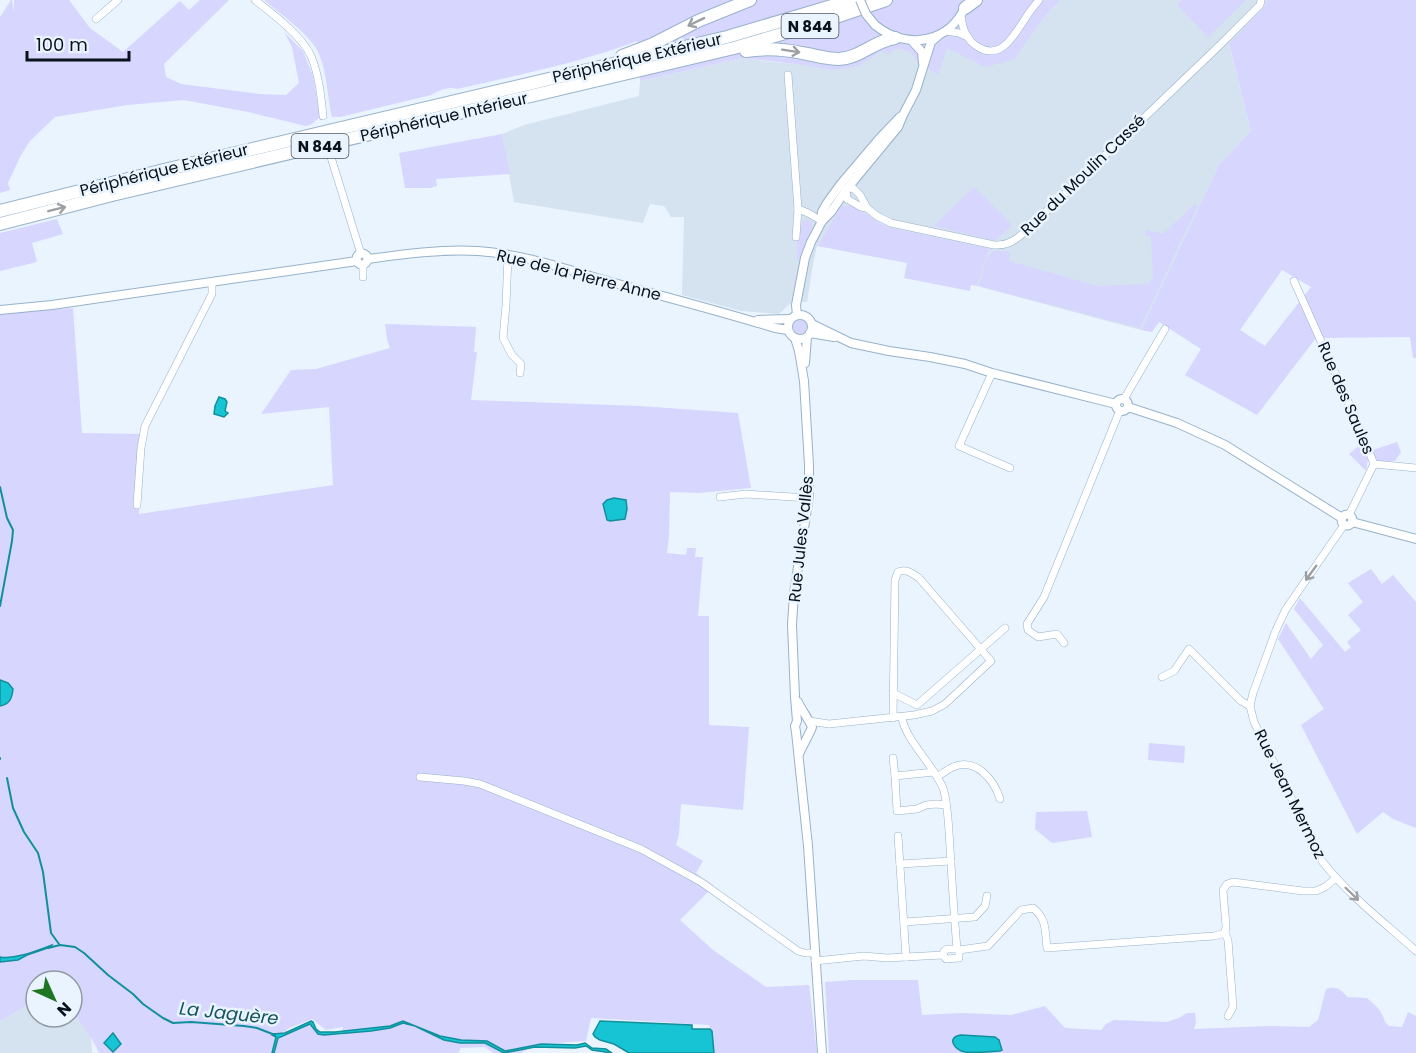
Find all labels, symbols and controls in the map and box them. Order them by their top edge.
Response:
road number: N 844 [782,14,838,38]
one-way arrow [688,17,706,29]
scale bar [27,24,129,62]
street label: Périphérique Extérieur [550,27,724,89]
text: 100 m [36,32,88,57]
one-way arrow [781,46,801,57]
street label: Périphérique Intérieur [358,87,530,147]
street label: Rue du Moulin Cassé [1015,109,1151,241]
road number: N 844 [292,134,348,158]
street label: Périphérique Extérieur [77,138,251,202]
one-way arrow [47,203,66,215]
street label: Rue de la Pierre Anne [494,243,664,307]
street label: Rue des Saules [1312,338,1380,458]
street label: Rue Jules Vallès [783,475,819,603]
one-way arrow [1305,565,1317,581]
street label: Rue Jean Mermoz [1249,725,1331,863]
one-way arrow [1345,887,1360,902]
north arrow [24,969,84,1029]
water label: La Jaguère [178,995,280,1031]
text: N [52,997,77,1022]

